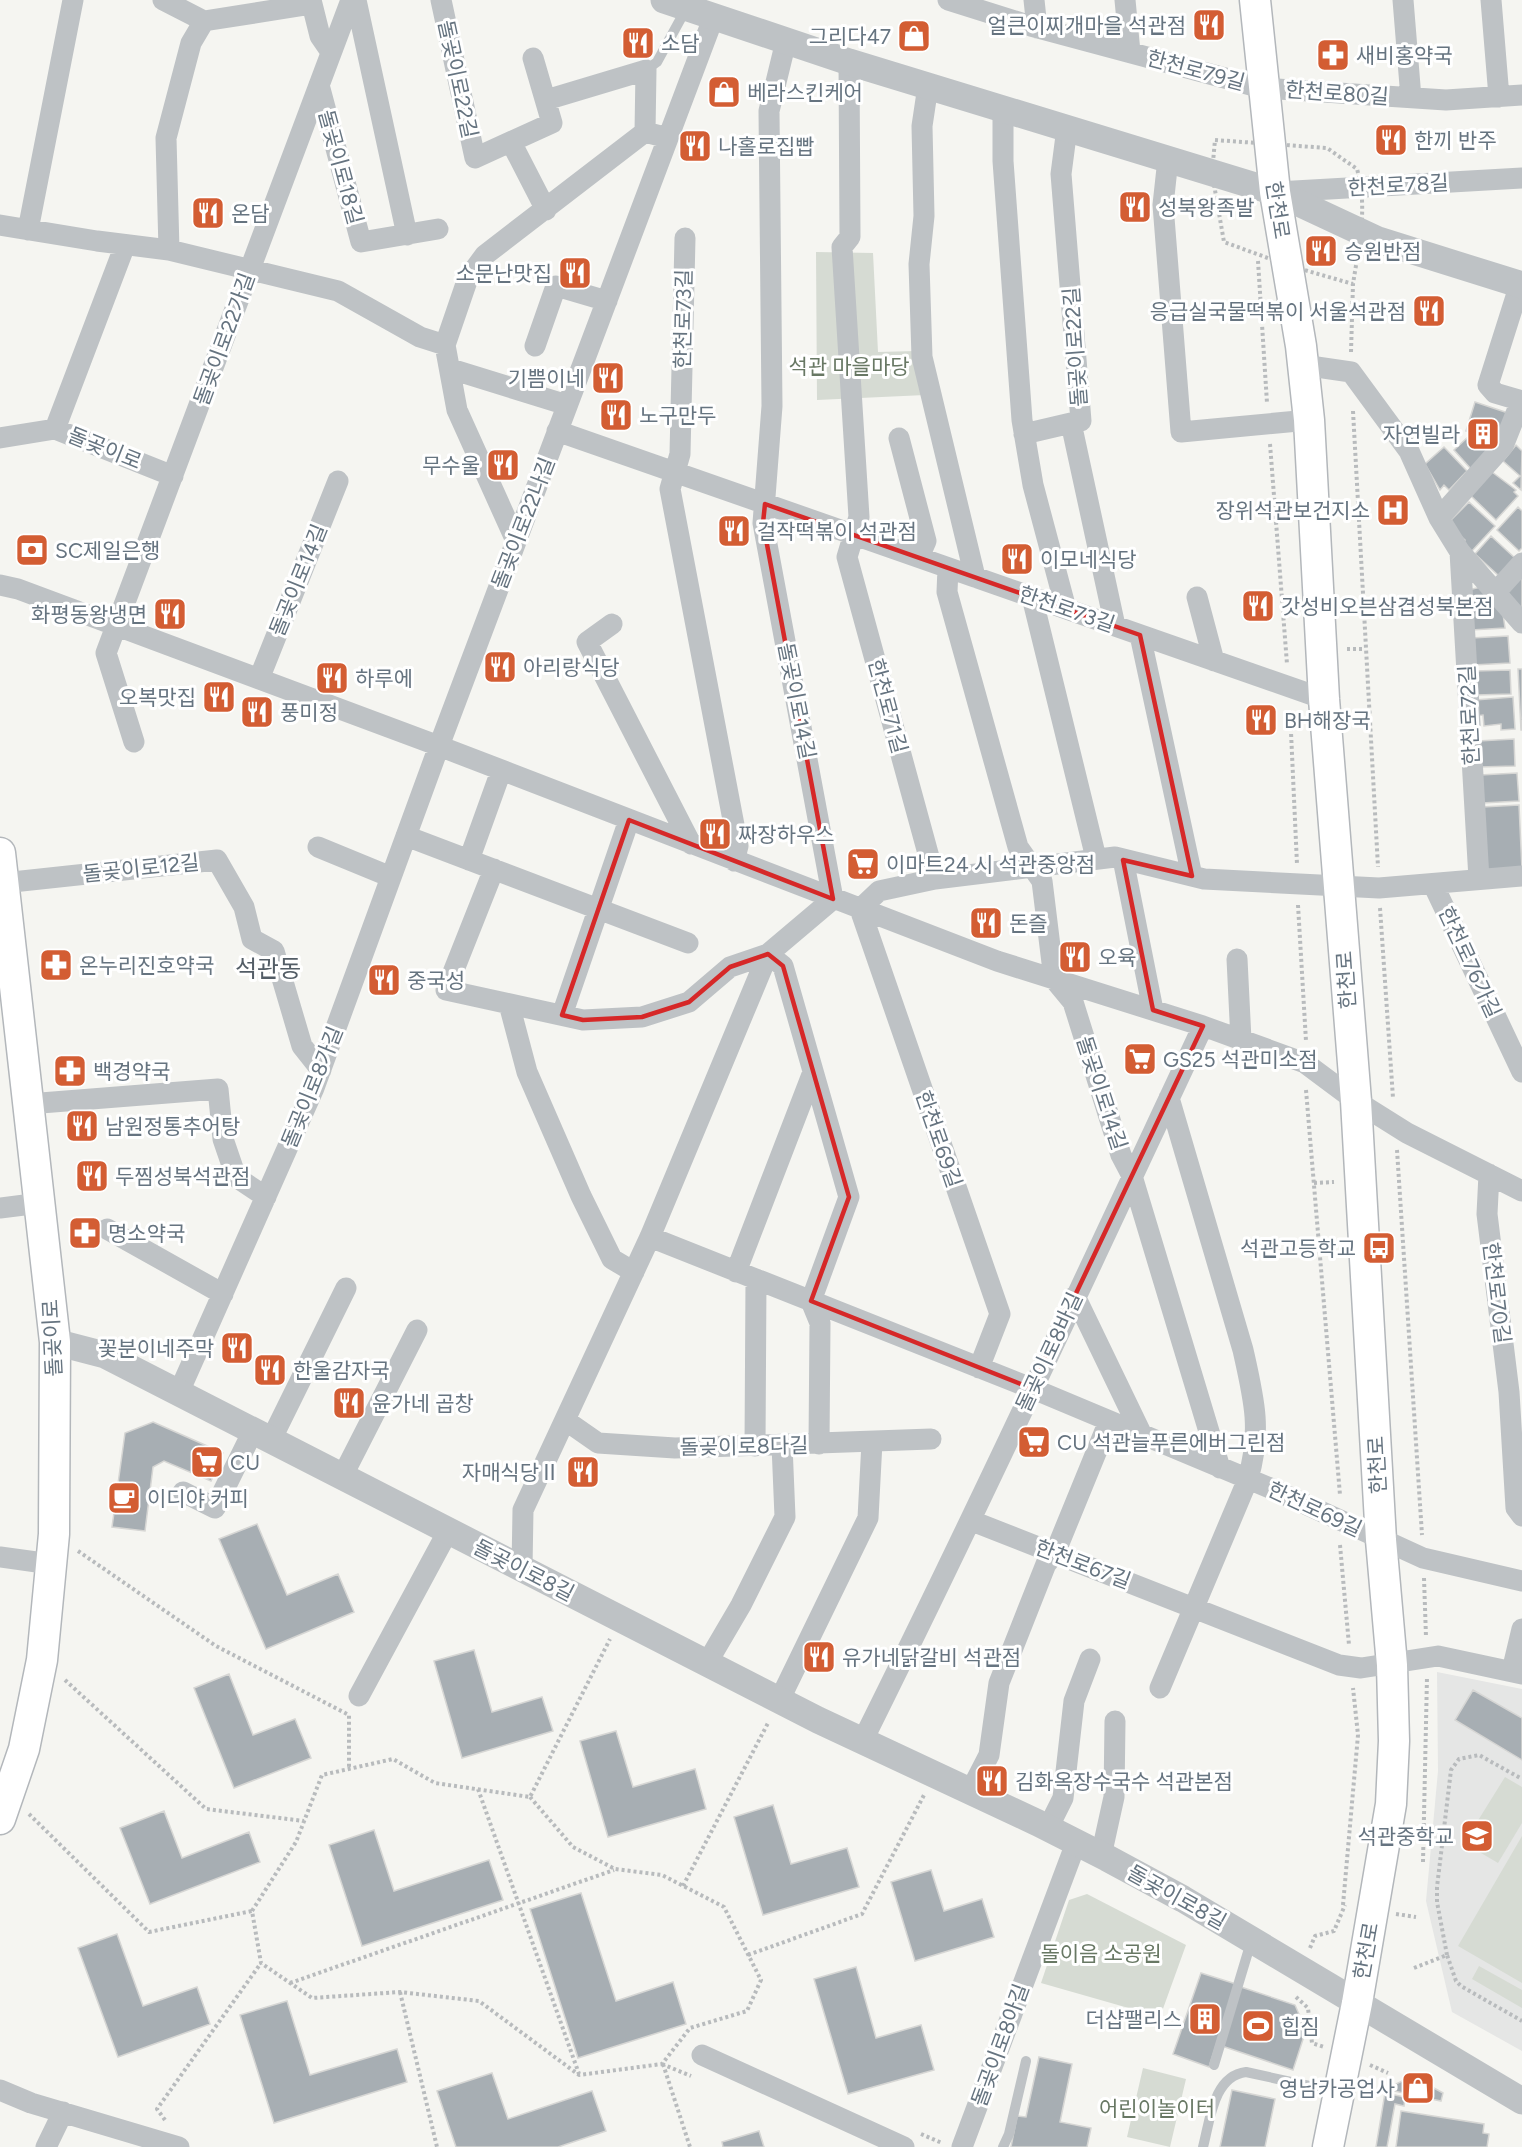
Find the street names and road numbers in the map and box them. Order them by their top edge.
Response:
street label: 돌곶이로22길 [433,18,483,140]
street label: 한천로79길 [1144,45,1248,95]
street label: 한천로80길 [1284,77,1390,109]
street label: 돌곶이로18길 [314,107,368,227]
street label: 한천로78길 [1347,170,1449,200]
street label: 한천로 [1261,179,1295,241]
street label: 돌곶이로22가길 [188,269,260,409]
street label: 한천로73길 [670,269,696,369]
street label: 돌곶이로22길 [1058,286,1092,408]
street label: 돌곶이로 [64,422,146,474]
street label: 돌곶이로22나길 [486,453,560,593]
street label: 돌곶이로14길 [264,520,332,640]
street label: 한천로73길 [1016,581,1118,637]
street label: 돌곶이로14길 [773,641,821,761]
street label: 한천로71길 [863,656,913,756]
street label: 한천로72길 [1454,664,1484,766]
street label: 돌곶이로12길 [82,849,200,887]
street label: 한천로76가길 [1433,902,1507,1022]
street label: 한천로 [1332,950,1360,1010]
street label: 돌곶이로8가길 [276,1023,348,1151]
street label: 돌곶이로14길 [1072,1033,1132,1153]
street label: 한천로69길 [911,1087,967,1191]
street label: 한천로70길 [1478,1241,1516,1345]
street label: 돌곶이로8바길 [1010,1288,1088,1416]
street label: 돌곶이로 [37,1299,67,1377]
street label: 돌곶이로8다길 [679,1432,809,1460]
street label: 한천로 [1363,1435,1391,1495]
street label: 한천로69길 [1264,1476,1366,1542]
street label: 돌곶이로8길 [470,1534,578,1606]
street label: 한천로67길 [1032,1534,1134,1594]
street label: 돌곶이로8길 [1123,1860,1231,1934]
street label: 한천로 [1349,1920,1383,1982]
street label: 돌곶이로8아길 [966,1980,1034,2110]

